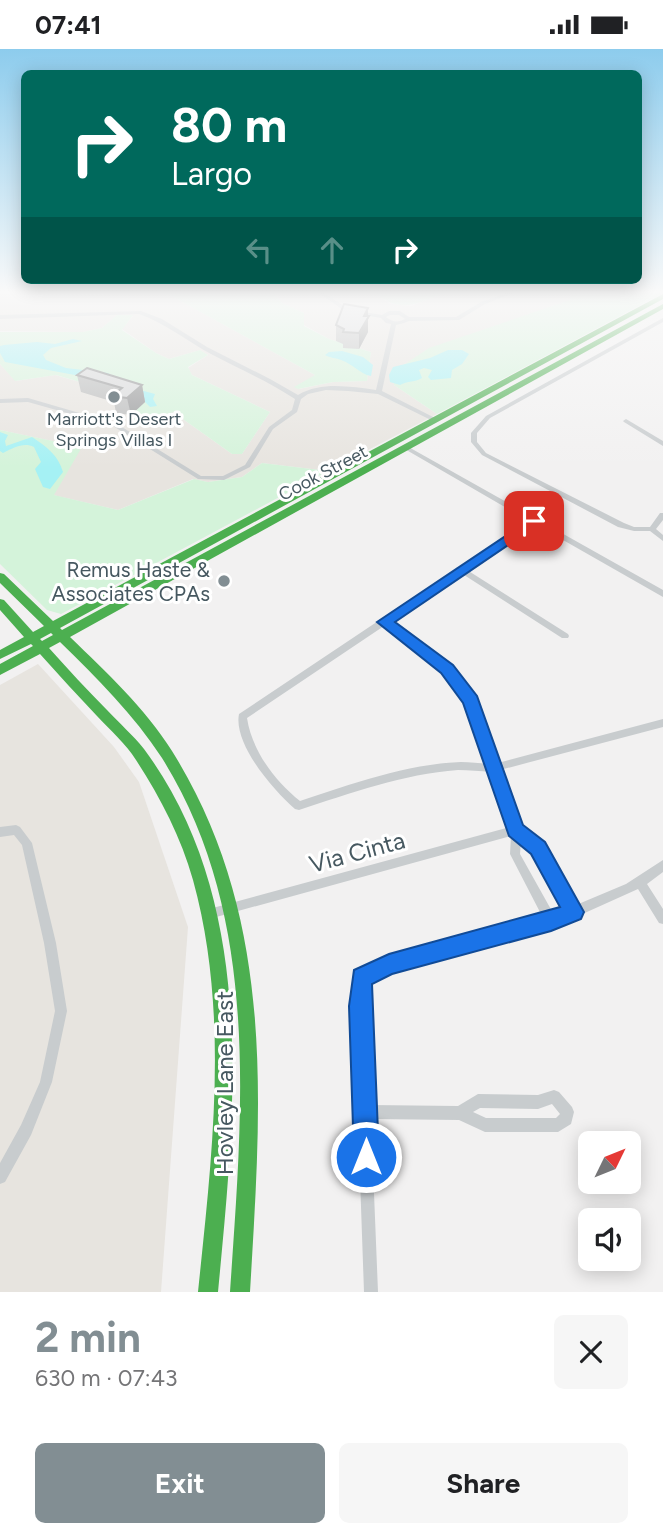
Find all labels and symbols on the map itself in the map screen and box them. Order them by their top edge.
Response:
marker: Marriott's Desert Springs Villas I [106,389,122,405]
place label: Marriott's Desert Springs Villas I [47,408,181,451]
street label: Cook Street [275,440,371,506]
pin [504,491,564,551]
place label: Remus Haste & Associates CPAs [51,557,210,606]
marker: Remus Haste & Associates CPAs [216,573,232,589]
street label: Via Cinta [306,825,408,879]
street label: Hovley Lane East [210,991,239,1175]
position arrow [329,1120,403,1194]
north arrow [578,1131,640,1193]

